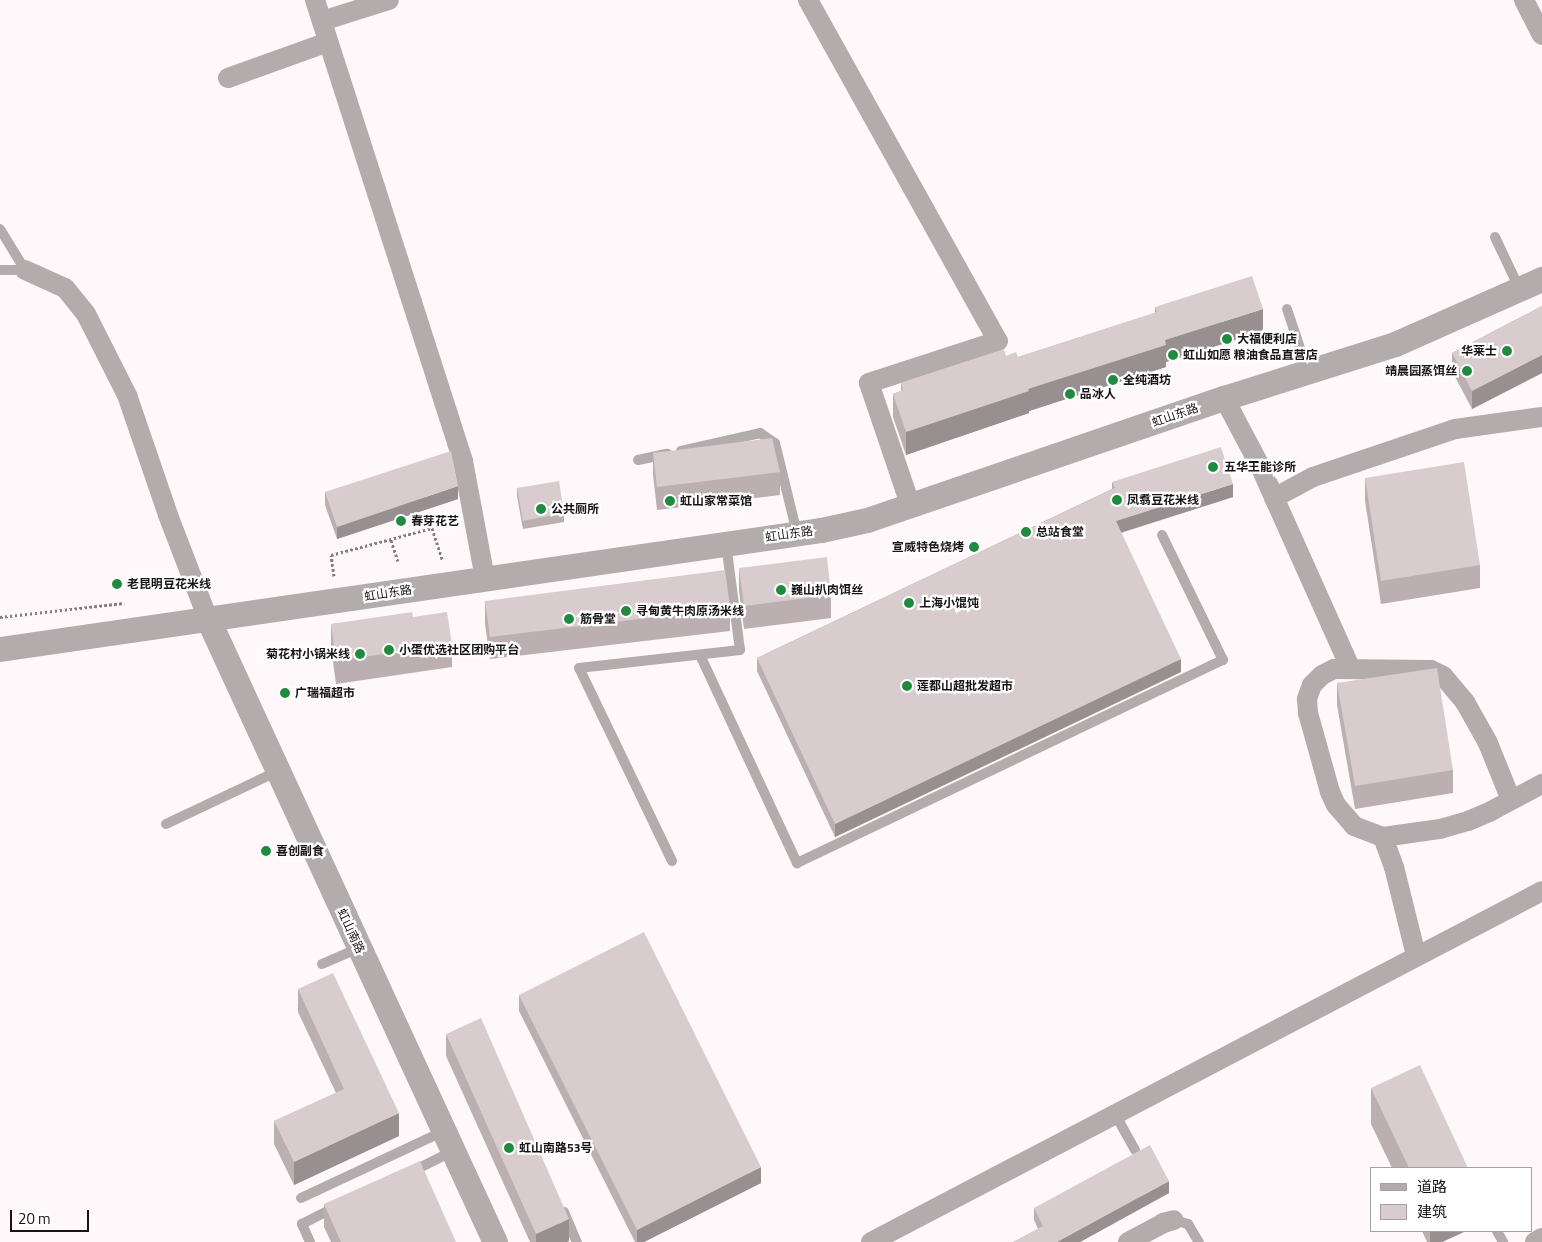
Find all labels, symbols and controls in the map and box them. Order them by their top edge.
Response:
place label: 大福便利店 [1237,332,1297,346]
marker: 大福便利店 [1221,333,1233,345]
place label: 华莱士 [1461,344,1497,358]
marker: 华莱士 [1501,345,1513,357]
place label: 虹山如愿 粮油食品直营店 [1183,348,1318,362]
marker: 虹山如愿 粮油食品直营店 [1167,349,1179,361]
place label: 靖晨园蒸饵丝 [1385,364,1457,378]
marker: 靖晨园蒸饵丝 [1461,365,1473,377]
place label: 全纯酒坊 [1123,373,1171,387]
marker: 全纯酒坊 [1107,374,1119,386]
place label: 品冰人 [1080,387,1116,401]
marker: 品冰人 [1064,388,1076,400]
street label: 虹山东路 [1150,400,1200,430]
marker: 五华王能诊所 [1206,460,1220,474]
place label: 五华王能诊所 [1224,460,1296,474]
place label: 凤翥豆花米线 [1127,493,1199,507]
place label: 虹山家常菜馆 [680,494,752,508]
marker: 凤翥豆花米线 [1111,494,1123,506]
marker: 虹山家常菜馆 [664,495,676,507]
place label: 公共厕所 [551,502,599,516]
marker: 公共厕所 [535,503,547,515]
place label: 春芽花艺 [411,514,459,528]
marker: 春芽花艺 [395,515,407,527]
street label: 虹山东路 [764,524,814,544]
place label: 总站食堂 [1036,525,1084,539]
marker: 总站食堂 [1020,526,1032,538]
place label: 宣威特色烧烤 [892,540,964,554]
marker: 宣威特色烧烤 [968,541,980,553]
place label: 老昆明豆花米线 [127,577,211,591]
marker: 老昆明豆花米线 [111,578,123,590]
street label: 虹山东路 [363,582,413,604]
place label: 巍山扒肉饵丝 [791,583,863,597]
marker: 巍山扒肉饵丝 [775,584,787,596]
place label: 上海小馄饨 [919,596,979,610]
marker: 上海小馄饨 [903,597,915,609]
place label: 寻甸黄牛肉原汤米线 [636,604,744,618]
marker: 寻甸黄牛肉原汤米线 [620,605,632,617]
marker: 筋骨堂 [562,612,576,626]
place label: 筋骨堂 [580,612,616,626]
place label: 小蛋优选社区团购平台 [399,643,519,657]
marker: 小蛋优选社区团购平台 [383,644,395,656]
place label: 菊花村小锅米线 [266,647,350,661]
marker: 菊花村小锅米线 [354,648,366,660]
place label: 莲都山超批发超市 [917,679,1013,693]
marker: 莲都山超批发超市 [901,680,913,692]
place label: 广瑞福超市 [295,686,355,700]
marker: 广瑞福超市 [279,687,291,699]
place label: 喜创副食 [276,844,324,858]
marker: 喜创副食 [260,845,272,857]
street label: 虹山南路 [334,906,368,956]
place label: 虹山南路53号 [519,1141,592,1155]
marker: 虹山南路53号 [503,1142,515,1154]
legend [1370,1167,1532,1232]
text: 道路 [1417,1175,1447,1198]
scale bar [12,1200,91,1232]
text: 建筑 [1417,1200,1447,1223]
text: 20 m [18,1207,51,1230]

